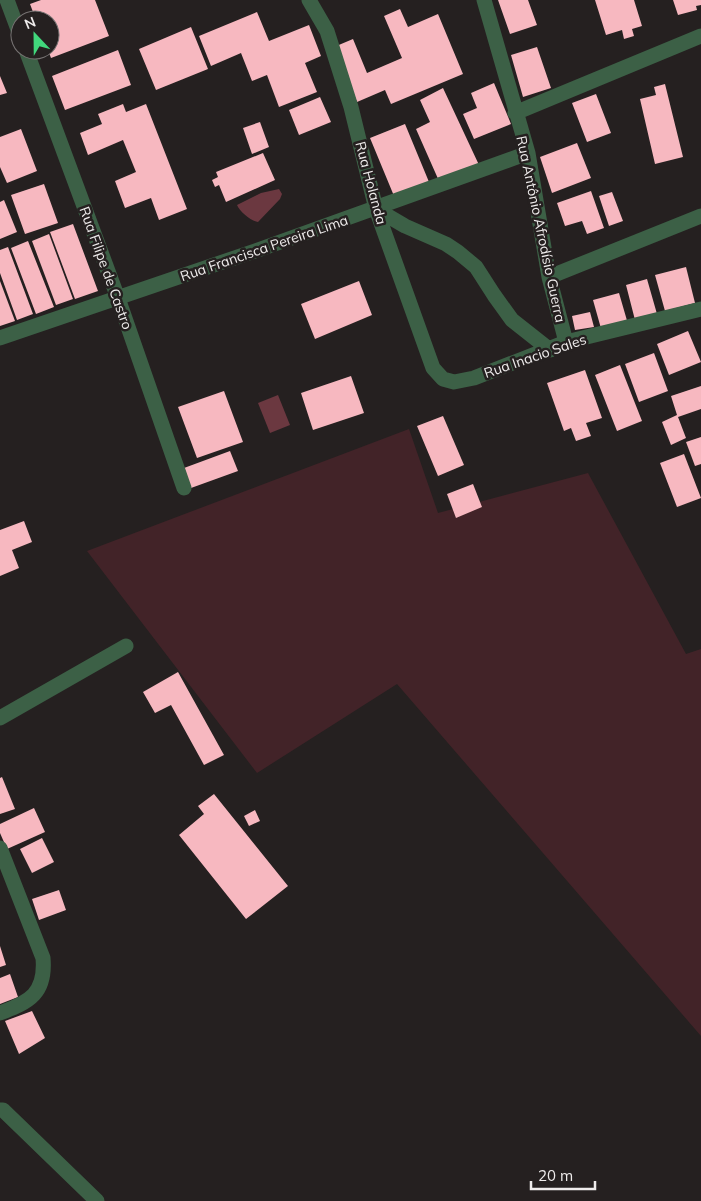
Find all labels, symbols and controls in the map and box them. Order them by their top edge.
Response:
north arrow [10,10,60,60]
text: N [22,13,38,33]
street label: Rua Antônio Afrodísio Guerra [512,134,570,324]
street label: Rua Holanda [351,139,391,227]
street label: Rua Filipe de Castro [75,204,137,332]
street label: Rua Francisca Pereira Lima [178,211,350,285]
street label: Rua Inacio Sales [481,330,589,382]
scale bar [531,1158,595,1190]
text: 20 m [538,1166,573,1185]

